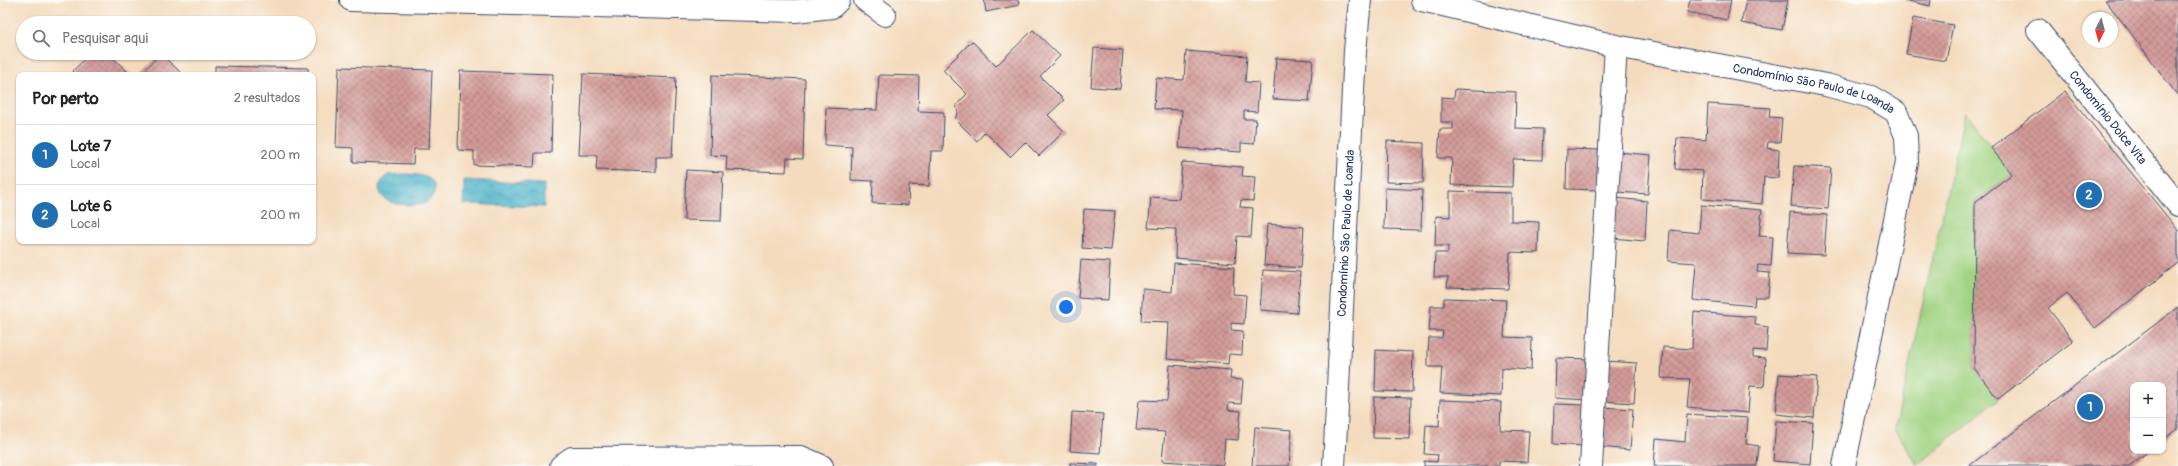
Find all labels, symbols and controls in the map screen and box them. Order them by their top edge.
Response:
north arrow [2082,12,2118,48]
search box [16,16,316,60]
icon: search [30,27,52,49]
text: Pesquisar aqui [62,29,148,48]
street label: Condomínio São Paulo de Loanda [1732,60,1898,117]
street label: Condomínio Dolce Vita [2066,68,2150,168]
text: Por perto [32,88,99,109]
text: 2 resultados [234,90,300,106]
text: Lote 7 [70,137,111,156]
text: 1 [42,147,48,163]
text: 200 m [261,147,300,163]
street label: Condomínio São Paulo de Loanda [1334,149,1358,317]
text: Local [70,156,100,172]
pin: 2 [2076,180,2102,210]
text: Lote 6 [70,197,112,216]
text: 2 [41,207,49,223]
text: 200 m [261,207,300,223]
text: Local [70,216,100,232]
your location [1056,297,1076,317]
map controls [2130,382,2166,454]
button: + [2130,382,2166,418]
pin: 1 [2077,392,2103,422]
button: − [2130,418,2166,454]

